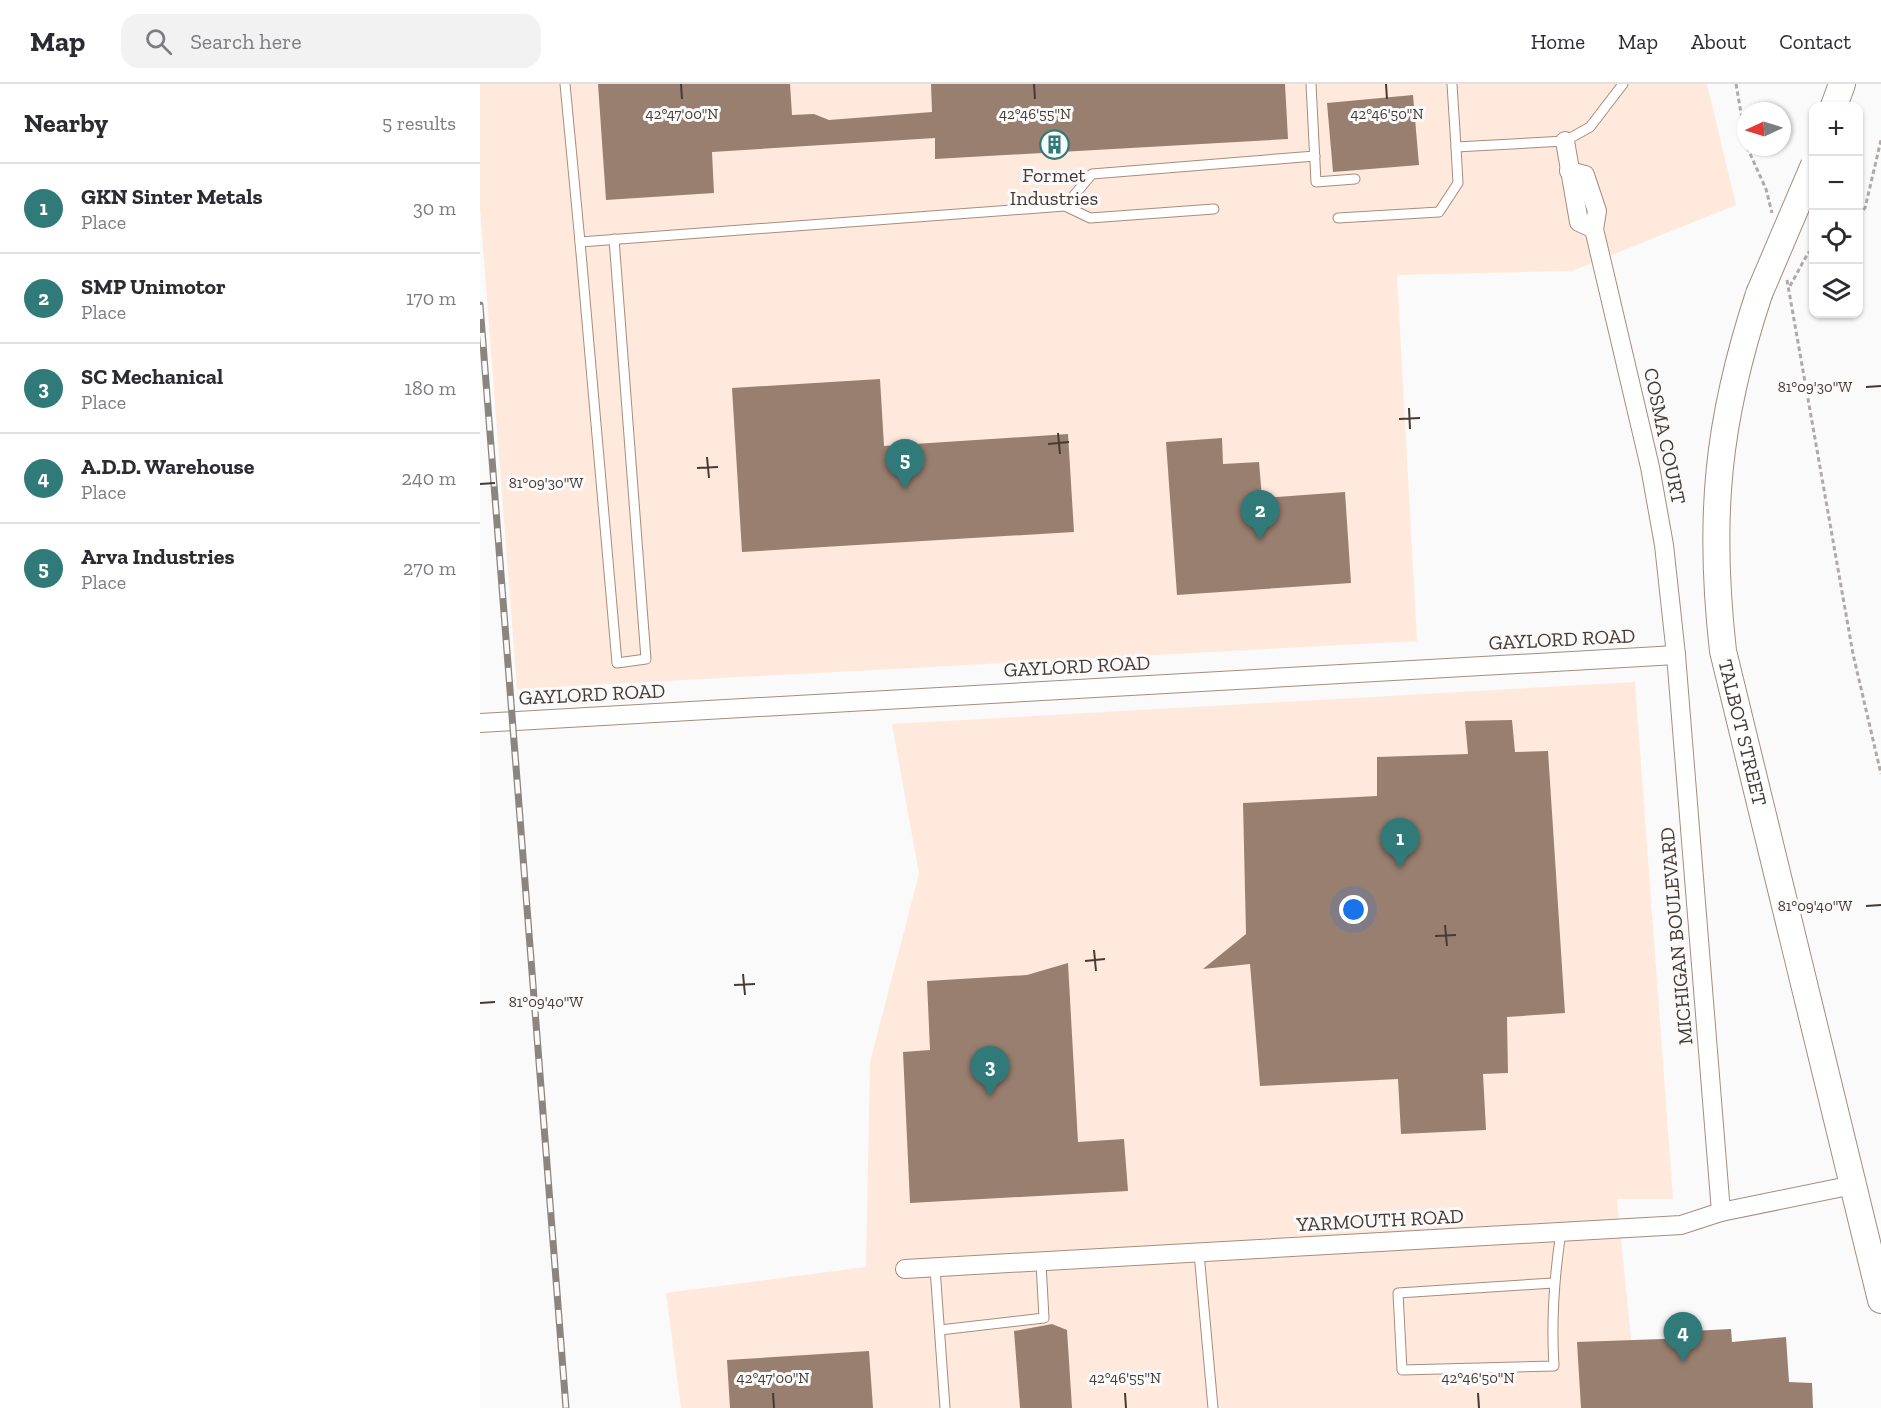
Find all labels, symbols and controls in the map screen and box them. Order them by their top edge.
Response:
search box [121,14,541,68]
text: Map [30,25,85,58]
icon: search [142,25,175,58]
text: Search here [190,28,302,55]
text: Home [1531,29,1585,54]
text: Map [1618,29,1658,54]
text: About [1691,29,1746,54]
text: Contact [1779,29,1851,54]
north arrow [1737,102,1791,156]
map controls [1809,102,1863,318]
button: + [1809,102,1863,156]
text: 42°47'00"N [646,105,718,123]
text: 42°46'55"N [999,105,1071,123]
text: 42°46'50"N [1350,105,1424,123]
text: Nearby [24,107,108,139]
text: 5 results [382,111,456,135]
building icon: Formet Industries [1038,129,1070,161]
button: − [1809,156,1863,210]
place label: Formet Industries [1010,163,1098,210]
text: GKN Sinter Metals [81,183,263,210]
text: 1 [39,196,48,220]
text: 30 m [413,196,456,220]
text: Place [81,210,126,234]
button: locate [1809,210,1863,264]
button: layers [1809,264,1863,318]
text: SMP Unimotor [81,273,226,300]
text: 2 [38,286,49,310]
text: 170 m [406,286,456,310]
text: Place [81,300,126,324]
text: SC Mechanical [81,363,223,390]
street label: COSMA COURT [1639,366,1691,506]
text: 3 [38,376,49,400]
text: 180 m [404,376,456,400]
text: 81°09'30"W [1778,378,1852,396]
text: Place [81,390,126,414]
pin: 5 [886,440,924,489]
text: A.D.D. Warehouse [81,453,254,480]
text: 4 [38,466,49,490]
text: 240 m [402,466,456,490]
text: 81°09'30"W [509,474,583,492]
text: Place [81,480,126,504]
pin: 2 [1240,490,1280,540]
text: Arva Industries [81,543,235,570]
text: 5 [38,556,49,580]
text: 270 m [403,556,456,580]
text: Place [81,570,126,594]
street label: GAYLORD ROAD [1488,623,1636,655]
street label: GAYLORD ROAD [1003,650,1151,682]
street label: TALBOT STREET [1713,657,1772,808]
street label: GAYLORD ROAD [518,678,666,710]
pin: 1 [1380,818,1420,868]
street label: MICHIGAN BOULEVARD [1655,826,1697,1046]
your location [1339,895,1368,924]
text: 81°09'40"W [1778,897,1852,915]
text: 81°09'40"W [509,993,583,1011]
pin: 3 [970,1046,1010,1096]
street label: YARMOUTH ROAD [1295,1204,1464,1236]
pin: 4 [1664,1312,1702,1362]
text: 42°47'00"N [737,1369,809,1387]
text: 42°46'55"N [1089,1369,1161,1387]
text: 42°46'50"N [1441,1369,1515,1387]

